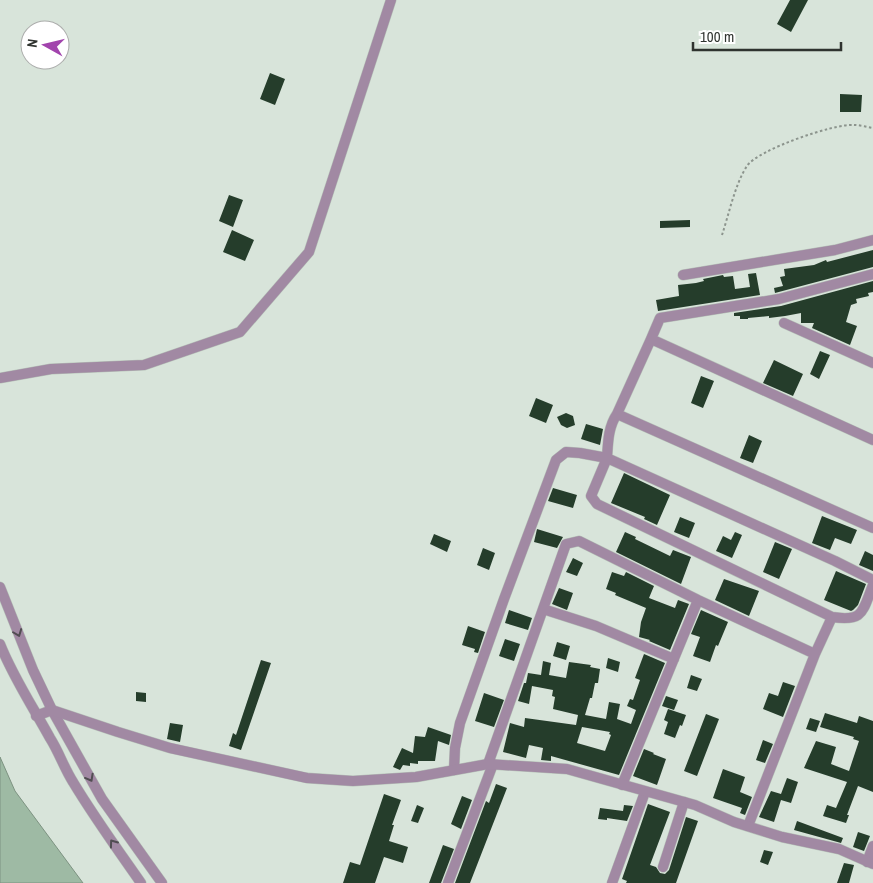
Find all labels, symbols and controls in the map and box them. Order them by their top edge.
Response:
north arrow [20,20,70,70]
scale bar [693,20,840,52]
text: 100 m [700,26,734,47]
text: N [23,38,42,49]
one-way arrow [12,628,22,637]
one-way arrow [84,773,94,782]
one-way arrow [110,839,119,849]

